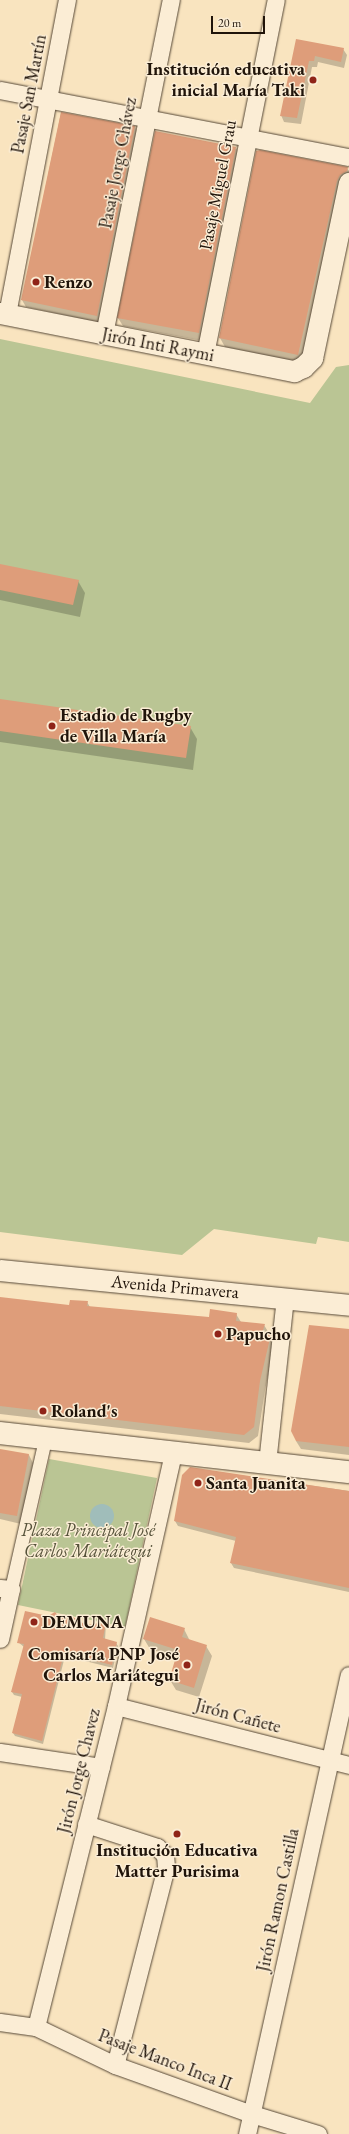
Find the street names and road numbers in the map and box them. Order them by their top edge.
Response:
street label: Pasaje San Martín [7,33,51,155]
street label: Pasaje Jorge Chávez [95,96,141,230]
street label: Pasaje Miguel Grau [195,118,241,252]
street label: Jirón Inti Raymi [100,324,216,366]
street label: Avenida Primavera [110,1271,240,1303]
street label: Jirón Cañete [193,1694,283,1738]
street label: Jirón Jorge Chavez [53,1706,105,1836]
street label: Jirón Ramon Castilla [252,1826,304,1974]
street label: Pasaje Manco Inca II [95,2025,235,2095]

